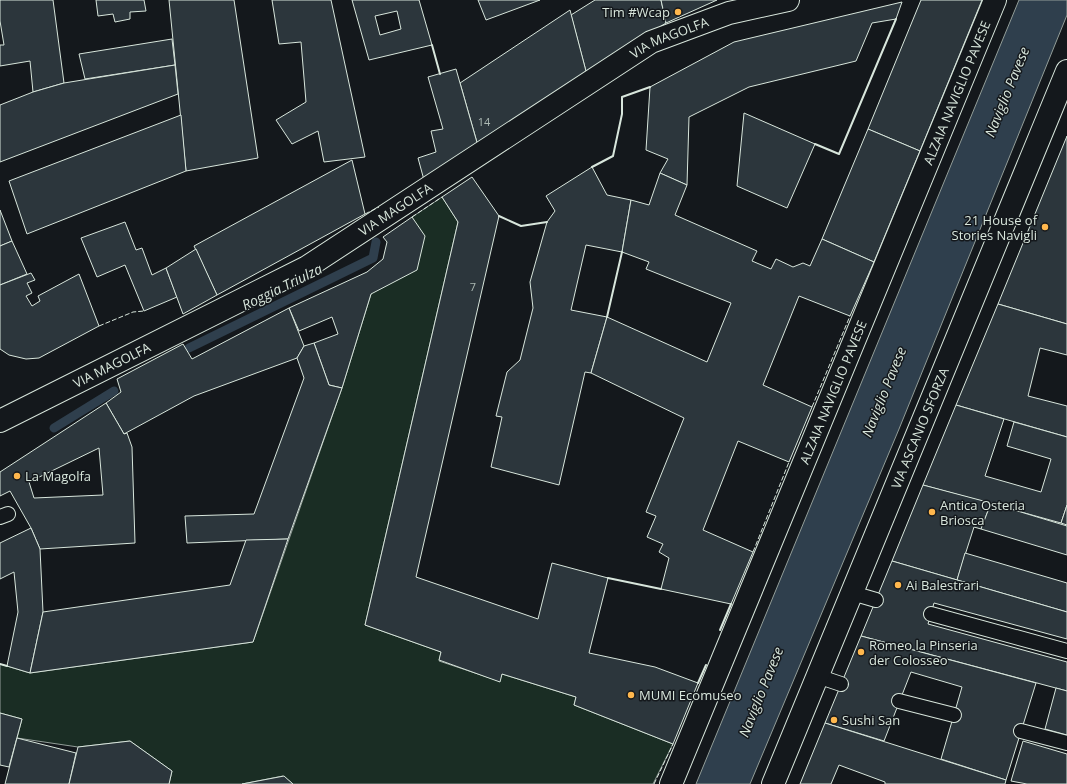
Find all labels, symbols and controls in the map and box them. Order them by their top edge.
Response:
place label: Tim #Wcap [602,3,670,21]
marker: Tim #Wcap [673,7,683,17]
street label: VIA MAGOLFA [626,12,712,62]
street label: ALZAIA NAVIGLIO PAVESE [919,18,994,167]
water label: Naviglio Pavese [980,44,1033,140]
house number: 14 [478,114,491,129]
street label: VIA MAGOLFA [355,178,436,240]
place label: 21 House of Stories Navigli [952,211,1038,244]
marker: 21 House of Stories Navigli [1040,222,1050,232]
water label: Roggia Triulza [238,259,325,314]
house number: 7 [470,279,476,294]
street label: ALZAIA NAVIGLIO PAVESE [795,317,871,467]
street label: VIA MAGOLFA [70,338,154,392]
water label: Naviglio Pavese [857,344,910,440]
street label: VIA ASCANIO SFORZA [887,364,953,491]
place label: La Magolfa [25,467,91,485]
marker: La Magolfa [12,471,22,481]
place label: Antica Osteria Briosca [940,496,1025,529]
marker: Antica Osteria Briosca [927,507,937,517]
place label: Ai Balestrari [906,576,979,594]
marker: Ai Balestrari [893,580,903,590]
place label: Romeo la Pinseria der Colosseo [869,636,978,669]
water label: Naviglio Pavese [734,644,787,740]
marker: Romeo la Pinseria der Colosseo [856,647,866,657]
place label: MUMI Ecomuseo [639,686,742,704]
marker: MUMI Ecomuseo [626,690,636,700]
place label: Sushi San [842,711,900,729]
marker: Sushi San [829,715,839,725]

